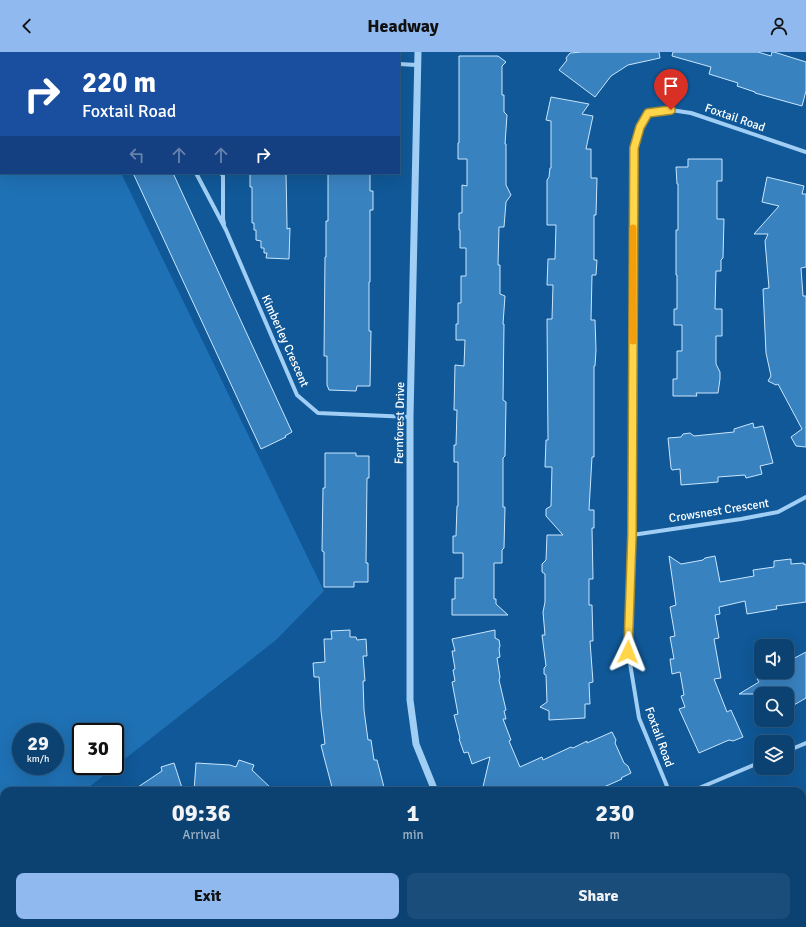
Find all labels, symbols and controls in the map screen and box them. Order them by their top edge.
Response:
icon: back [16,15,38,37]
text: Headway [367,15,439,37]
icon: person [768,15,790,37]
text: 220 m [82,66,156,100]
icon: right [16,68,68,120]
pin [654,69,688,110]
icon: arrive [660,75,682,97]
text: Foxtail Road [82,100,176,122]
street label: Foxtail Road [703,101,767,135]
icon: left [126,144,148,166]
icon: ahead [168,144,190,166]
icon: ahead [210,144,232,166]
icon: right [252,144,274,166]
street label: Kimberley Crescent [258,293,312,389]
street label: Fernforest Drive [392,382,408,464]
street label: Crowsnest Crescent [668,496,770,526]
position arrow [607,631,649,673]
map controls [754,639,794,775]
button: sound [754,639,794,679]
button: search [754,687,794,727]
street label: Foxtail Road [641,705,677,769]
speed limit sign: 30 [72,723,124,775]
text: 29 [27,731,49,756]
button: layers [754,735,794,775]
text: km/h [27,753,49,765]
text: 09:36 [172,798,231,828]
text: 1 [407,798,419,828]
text: 230 [595,798,634,828]
text: Arrival [183,827,220,843]
text: min [403,827,424,843]
text: m [610,827,620,843]
button: Exit [16,873,399,919]
button: Share [407,873,790,919]

